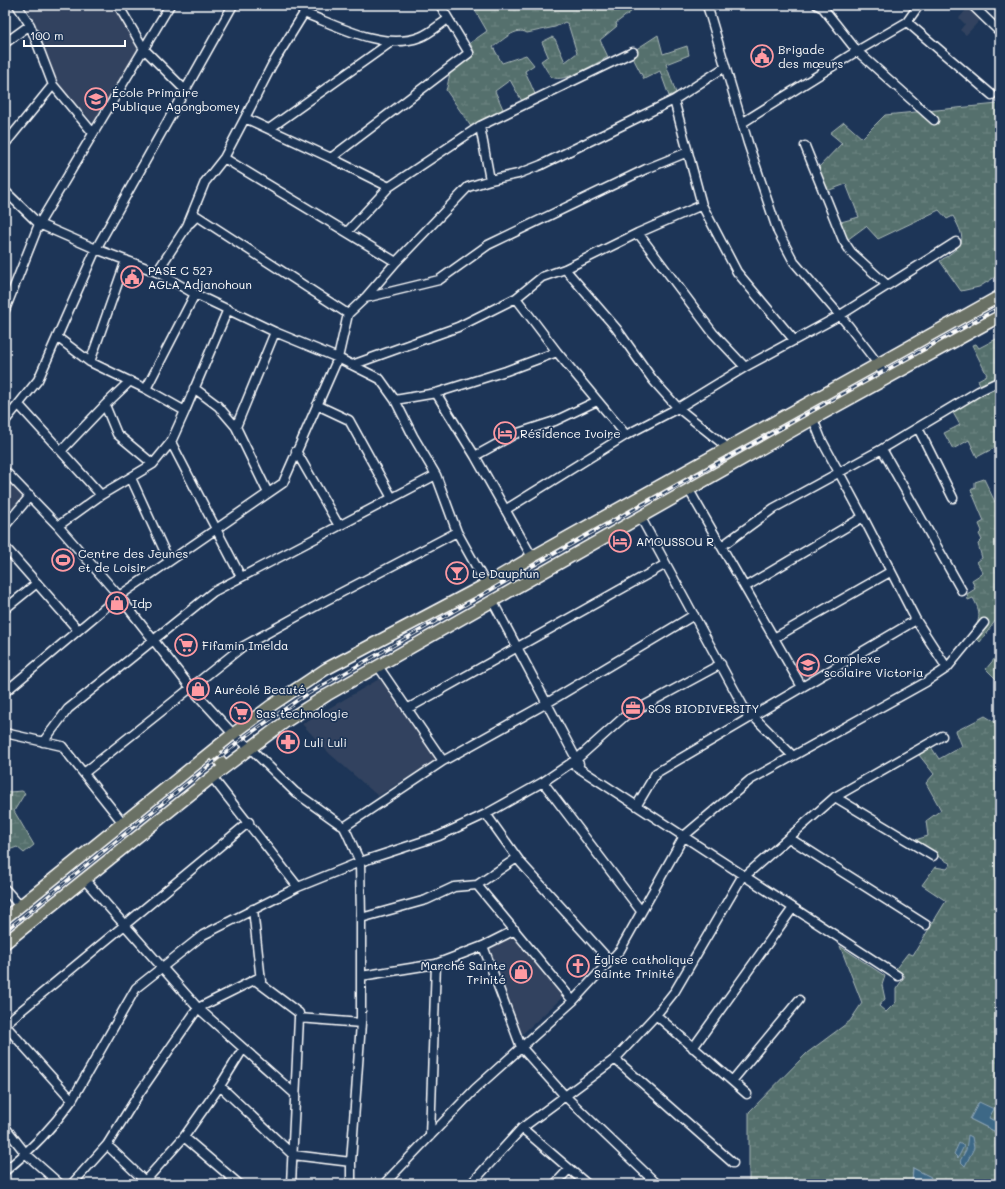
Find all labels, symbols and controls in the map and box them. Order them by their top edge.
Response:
scale bar [24,22,125,48]
text: 100 m [30,27,64,43]
place label: Brigade des mœurs [778,41,843,71]
public building icon: Brigade des mœurs [749,43,775,69]
place label: École Primaire Publique Agongbomey [112,84,240,114]
school or university icon: École Primaire Publique Agongbomey [83,86,109,112]
place label: PASE C 527 AGLA Adjanohoun [148,262,252,292]
public building icon: PASE C 527 AGLA Adjanohoun [119,264,145,290]
hotel icon: Résidence Ivoire [492,420,518,446]
place label: Résidence Ivoire [520,425,621,441]
hotel icon: AMOUSSOU R [607,528,633,554]
place label: AMOUSSOU R [636,533,714,549]
place label: Centre des Jeunes et de Loisir [78,545,189,575]
sports icon: Centre des Jeunes et de Loisir [50,547,76,573]
bar icon: Le Dauphun [444,560,470,586]
place label: Le Dauphun [472,565,539,581]
shop icon: Idp [104,590,130,616]
place label: Idp [132,595,152,611]
supermarket icon: Fifamin Imelda [173,632,199,658]
place label: Fifamin Imelda [202,637,289,653]
place label: Complexe scolaire Victoria [824,650,923,680]
school or university icon: Complexe scolaire Victoria [795,652,821,678]
shop icon: Auréolé Beauté [185,676,211,702]
place label: Auréolé Beauté [214,681,305,697]
office icon: SOS BIODIVERSITY [620,695,646,721]
supermarket icon: Sas technologie [228,700,254,726]
place label: SOS BIODIVERSITY [648,700,760,716]
place label: Sas technologie [256,705,348,721]
pharmacy icon: Luli Luli [275,729,301,755]
place label: Luli Luli [304,734,347,750]
place label: Église catholique Sainte Trinité [594,951,694,981]
church icon: Église catholique Sainte Trinité [565,953,591,979]
place label: Marché Sainte Trinité [421,957,506,987]
shop icon: Marché Sainte Trinité [508,959,534,985]

